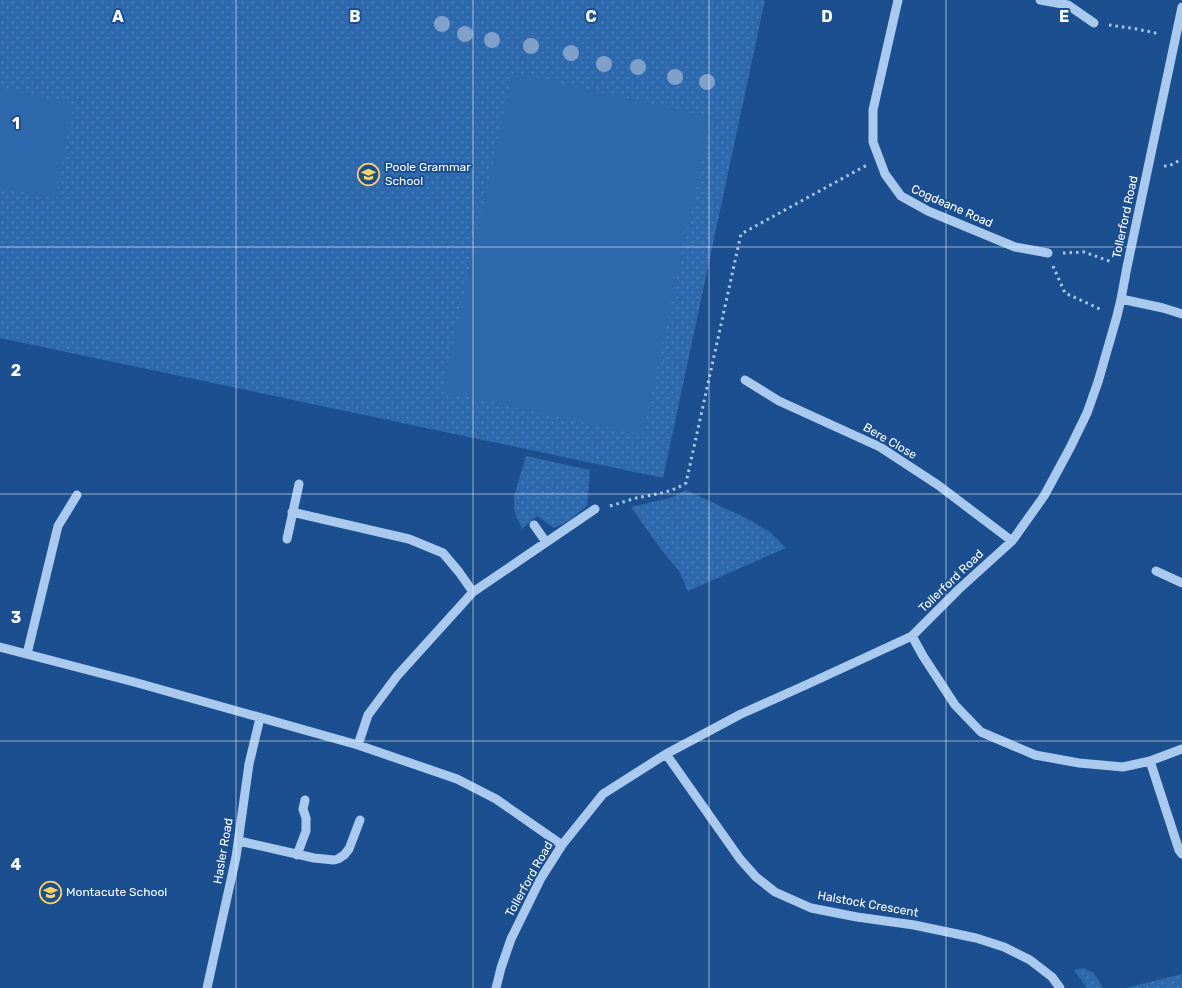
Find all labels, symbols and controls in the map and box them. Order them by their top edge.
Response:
text: A [112,7,124,26]
text: B [349,7,361,26]
text: C [585,7,597,26]
text: D [821,7,833,26]
text: E [1059,7,1069,26]
text: 1 [12,114,20,133]
place label: Poole Grammar School [385,160,471,188]
school or university icon: Poole Grammar School [357,162,381,186]
street label: Tollerford Road [1109,174,1141,260]
street label: Cogdeane Road [909,182,995,230]
text: 2 [11,361,21,380]
street label: Bere Close [861,420,919,462]
street label: Tollerford Road [916,547,986,615]
text: 3 [11,608,21,627]
street label: Hasler Road [210,817,236,885]
street label: Tollerford Road [502,839,556,919]
text: 4 [11,855,22,874]
school or university icon: Montacute School [38,880,62,904]
place label: Montacute School [66,885,167,899]
street label: Halstock Crescent [817,888,920,920]

